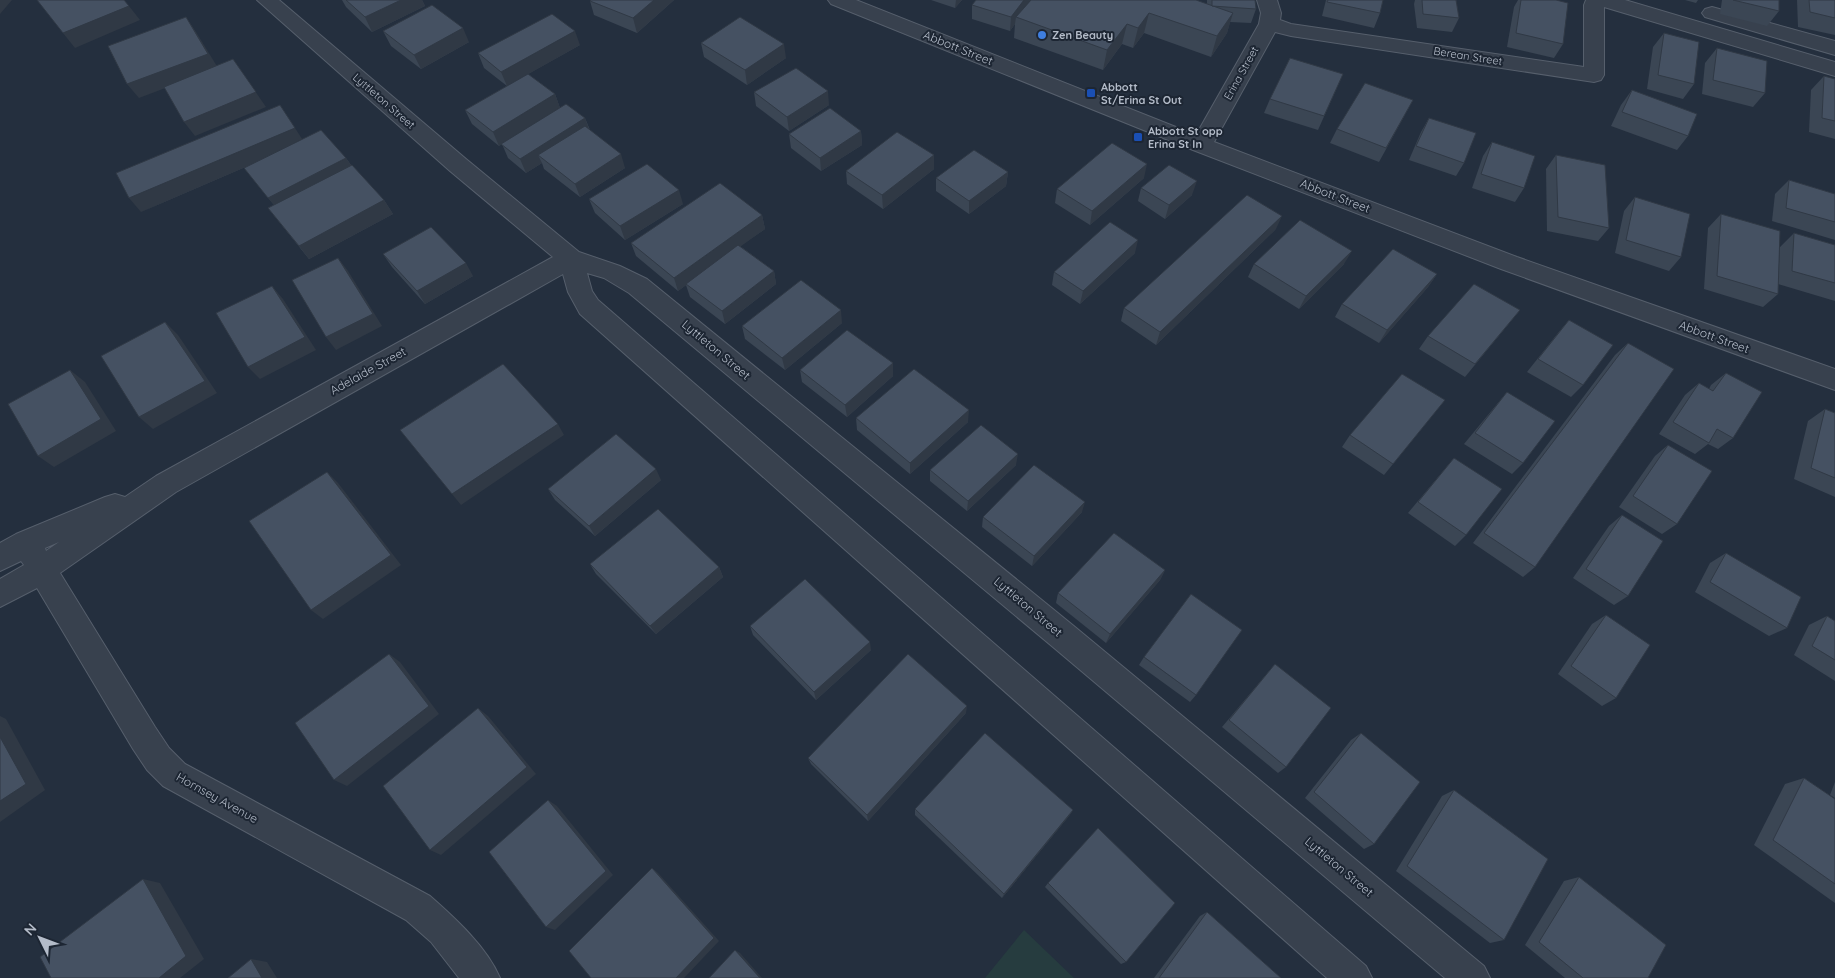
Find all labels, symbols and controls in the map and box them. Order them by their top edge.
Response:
street label: Abbott Street [921,27,995,68]
place label: Zen Beauty [1052,28,1113,42]
marker: Zen Beauty [1036,29,1048,41]
street label: Erina Street [1221,44,1262,102]
street label: Berean Street [1432,44,1504,68]
street label: Lyttleton Street [350,70,418,132]
place label: Abbott St/Erina St Out [1101,80,1182,107]
marker: Abbott St/Erina St Out [1085,87,1097,99]
place label: Abbott St opp Erina St In [1148,124,1223,151]
marker: Abbott St opp Erina St In [1132,131,1144,143]
street label: Abbott Street [1298,175,1372,216]
street label: Lyttleton Street [679,317,754,383]
street label: Abbott Street [1677,317,1751,356]
street label: Adelaide Street [327,344,408,398]
street label: Lyttleton Street [991,574,1066,640]
street label: Hornsey Avenue [174,769,261,826]
street label: Lyttleton Street [1302,834,1377,900]
north arrow [15,913,65,963]
text: N [20,919,40,939]

